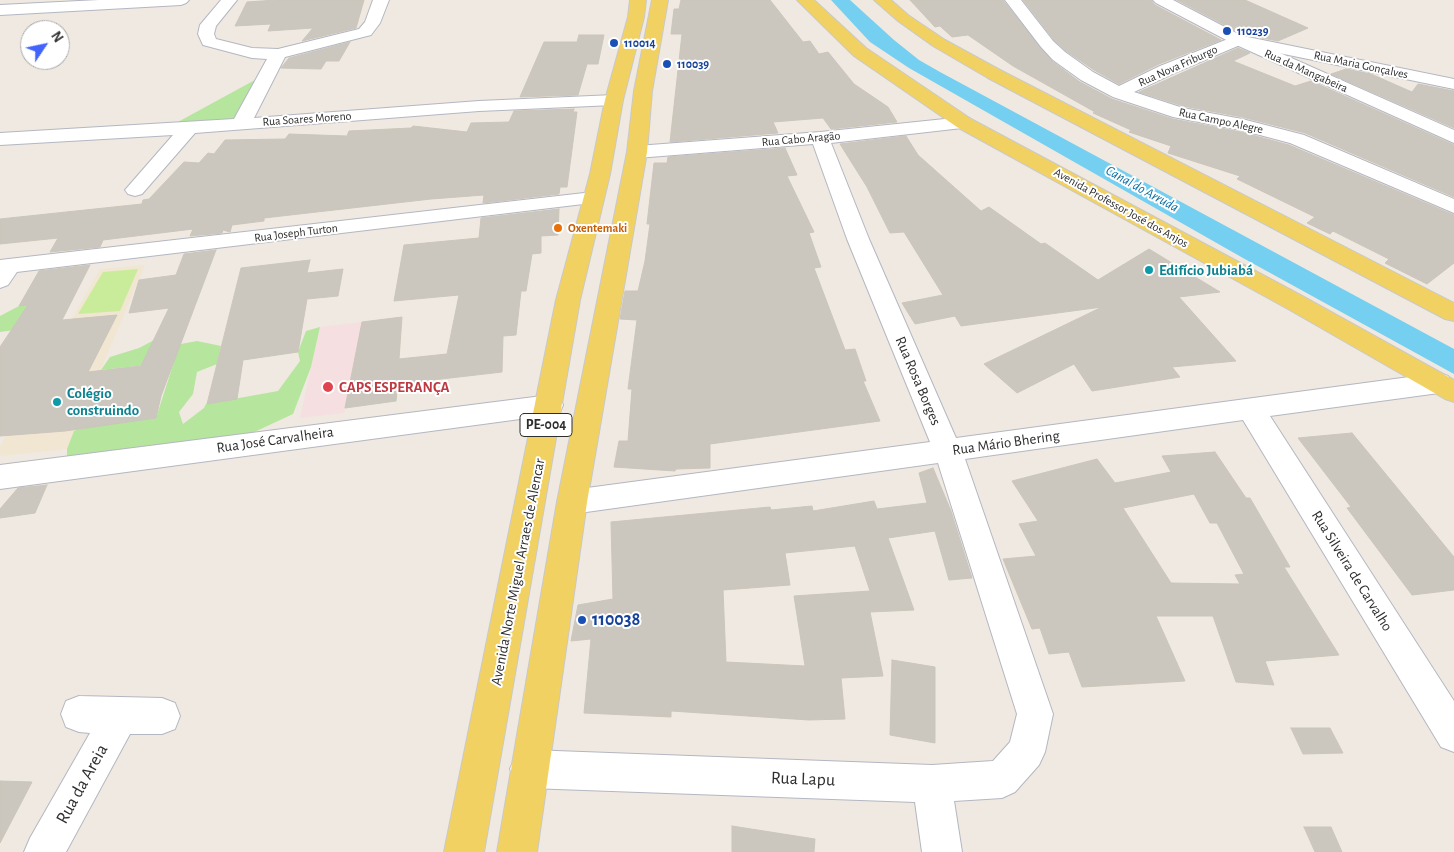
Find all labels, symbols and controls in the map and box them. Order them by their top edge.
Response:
north arrow [20,20,70,70]
place label: 110239 [1237,24,1269,38]
marker: 110239 [1221,25,1233,37]
text: N [48,29,65,45]
place label: 110014 [624,36,655,50]
marker: 110014 [608,37,620,49]
street label: Rua Nova Friburgo [1136,42,1220,90]
street label: Rua da Mangabeira [1262,46,1350,96]
street label: Rua Maria Gonçalves [1313,48,1409,82]
place label: 110039 [677,57,709,71]
marker: 110039 [661,58,673,70]
street label: Rua Campo Alegre [1178,105,1264,137]
street label: Rua Soares Moreno [262,109,352,129]
street label: Rua Cabo Aragão [761,128,841,150]
water label: Canal do Arruda [1103,162,1181,216]
street label: Avenida Professor José dos Anjos [1051,165,1191,251]
street label: Rua Joseph Turton [253,221,339,245]
place label: Oxentemaki [568,221,627,235]
marker: Oxentemaki [552,222,564,234]
place label: Edifício Jubiabá [1159,261,1253,279]
marker: Edifício Jubiabá [1143,264,1155,276]
street label: Rua Rosa Borges [891,334,945,428]
place label: CAPS ESPERANÇA [339,378,450,396]
marker: CAPS ESPERANÇA [321,380,335,394]
place label: Colégio construindo [67,384,139,419]
marker: Colégio construindo [51,396,63,408]
road number: PE-004 [520,414,572,436]
street label: Rua José Carvalheira [215,423,335,457]
street label: Rua Mário Bhering [951,427,1061,459]
street label: Avenida Norte Miguel Arraes de Alencar [487,457,549,687]
street label: Rua Silveira de Carvalho [1308,507,1396,635]
place label: 110038 [592,609,640,631]
marker: 110038 [576,614,588,626]
street label: Rua da Areia [51,740,113,828]
street label: Rua Lapu [771,767,835,791]

